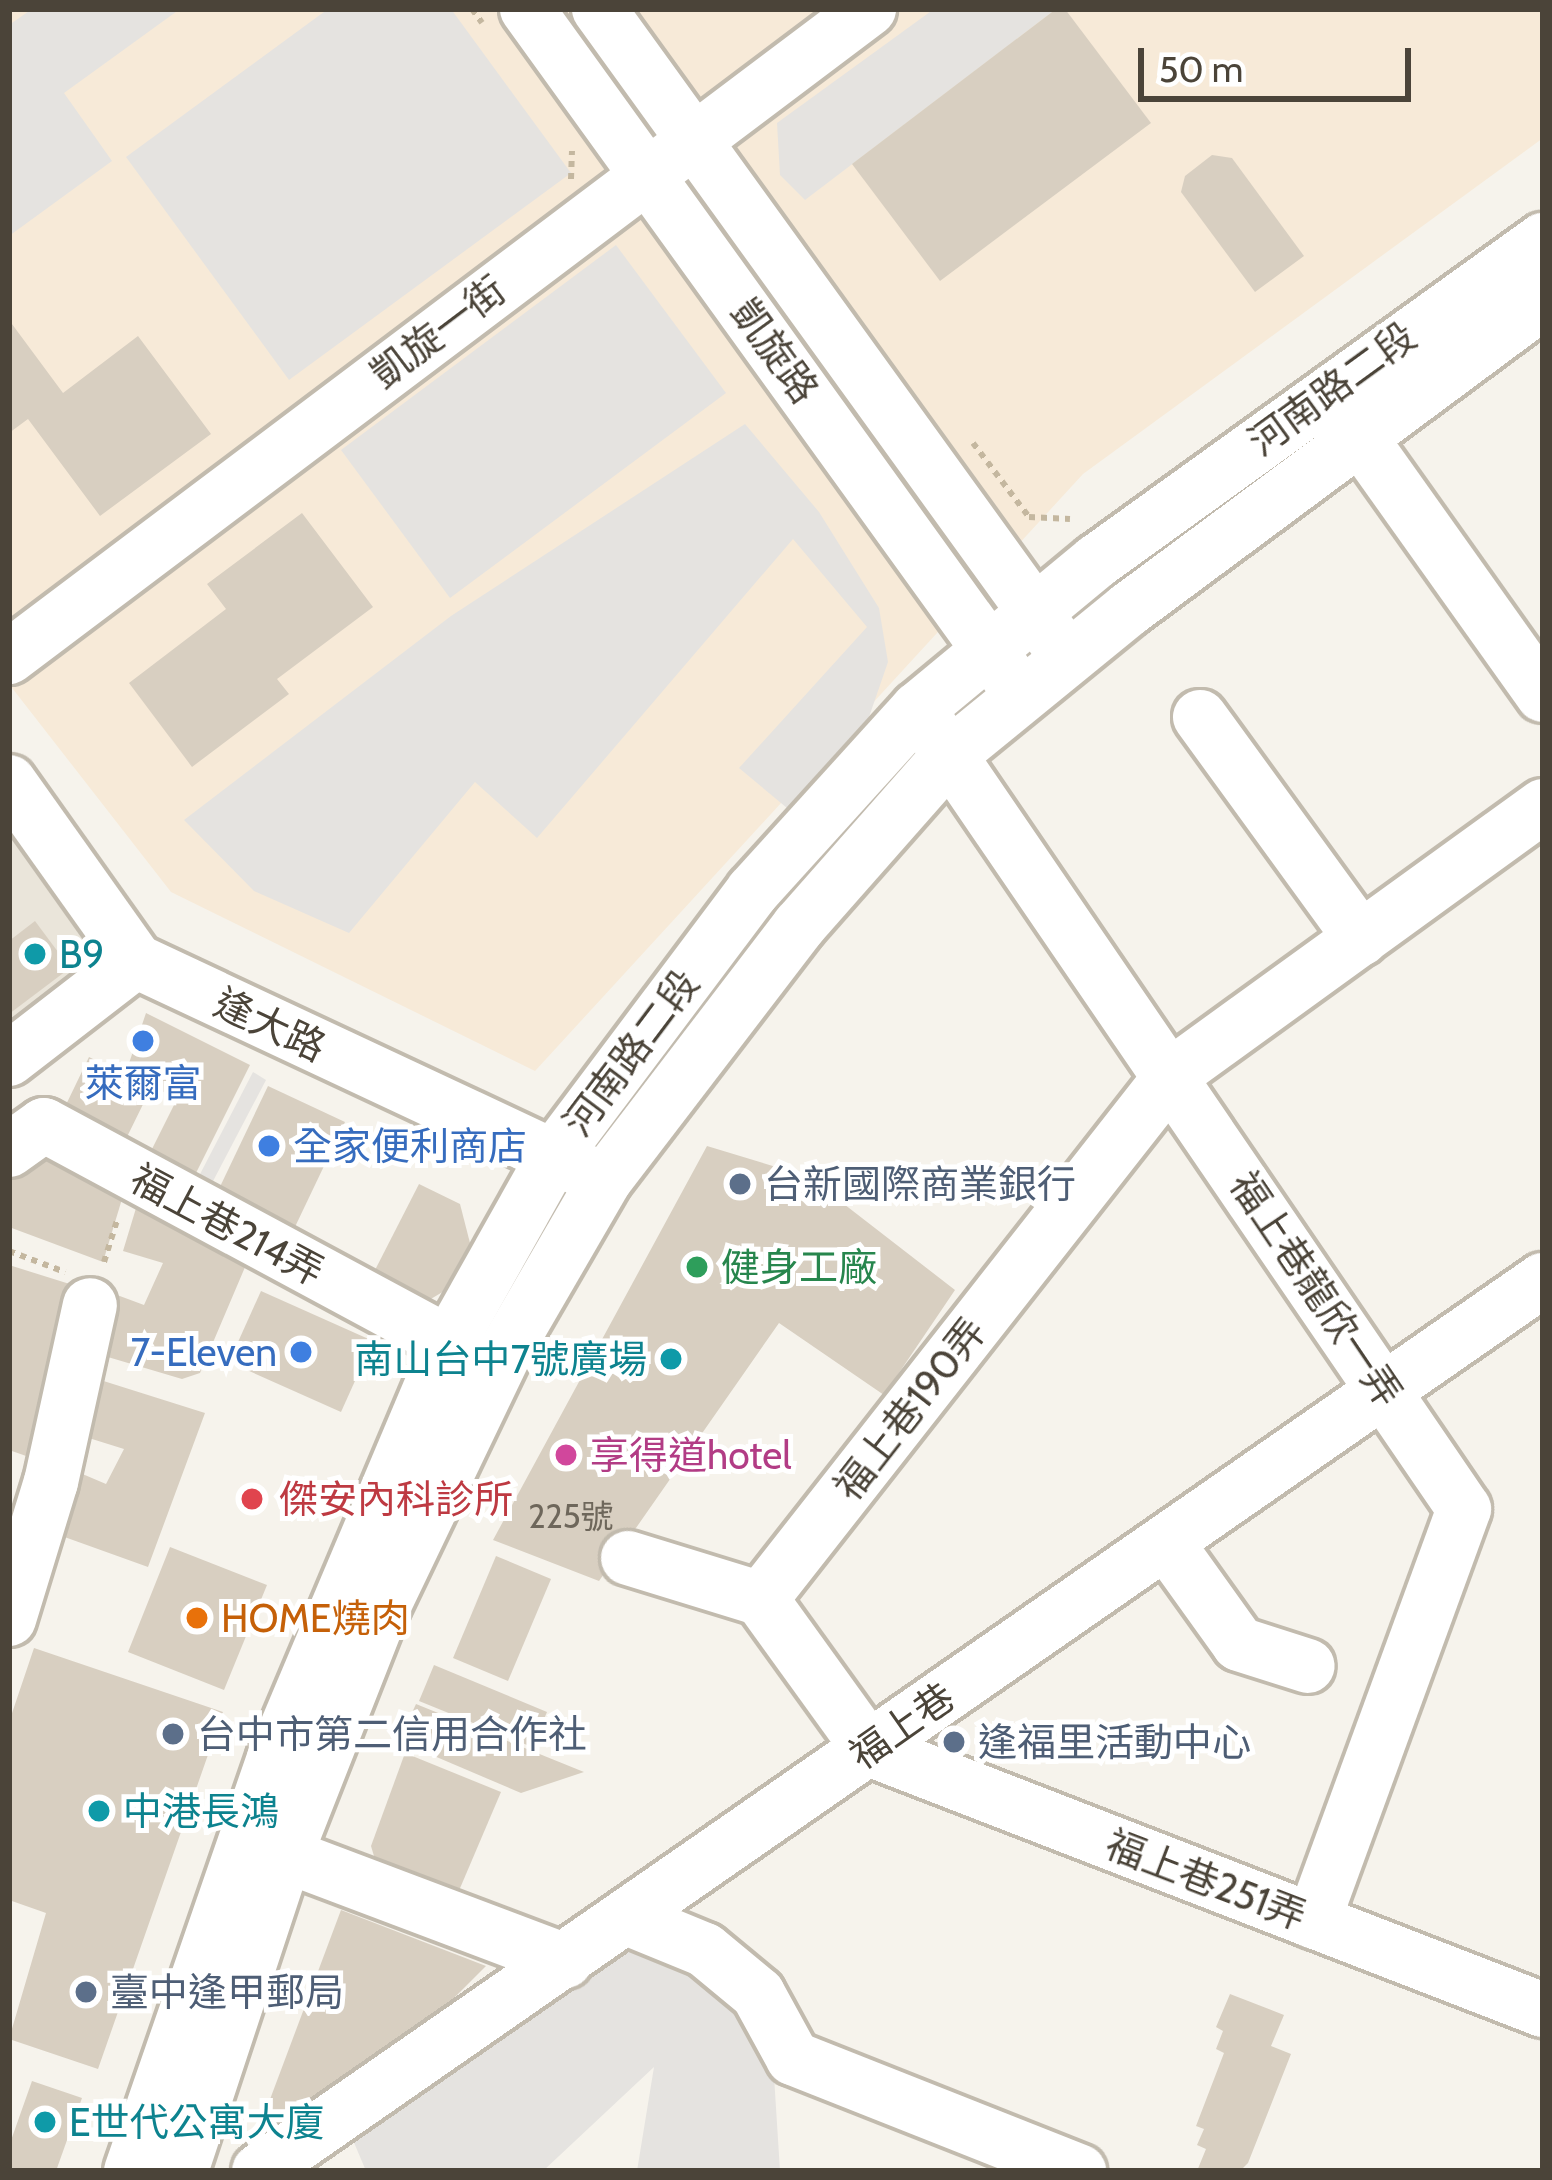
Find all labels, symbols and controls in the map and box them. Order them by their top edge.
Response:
scale bar [1144,24,1417,98]
text: 50 m [1159,47,1243,91]
street label: 凱旋一街 [362,266,514,398]
street label: 凱旋路 [722,290,828,412]
street label: 河南路二段 [1239,313,1425,465]
place label: B9 [59,931,104,977]
marker: B9 [22,941,48,967]
street label: 河南路二段 [554,961,708,1145]
street label: 逢大路 [207,979,333,1071]
marker: 萊爾富 [130,1028,156,1054]
place label: 萊爾富 [85,1060,201,1106]
place label: 全家便利商店 [293,1123,527,1169]
marker: 全家便利商店 [256,1133,282,1159]
street label: 福上巷214弄 [123,1155,331,1295]
place label: 台新國際商業銀行 [764,1161,1076,1207]
street label: 福上巷龍欣一弄 [1220,1163,1412,1415]
marker: 台新國際商業銀行 [727,1171,753,1197]
place label: 健身工廠 [721,1244,877,1290]
marker: 健身工廠 [684,1254,710,1280]
street label: 福上巷190弄 [824,1309,996,1509]
place label: 7-Eleven [130,1329,277,1375]
place label: 南山台中7號廣場 [354,1336,647,1382]
marker: 7-Eleven [288,1339,314,1365]
marker: 南山台中7號廣場 [658,1346,684,1372]
place label: 享得道hotel [590,1432,791,1478]
marker: 享得道hotel [553,1442,579,1468]
place label: 傑安內科診所 [279,1476,513,1522]
marker: 傑安內科診所 [236,1483,268,1515]
house number: 225號 [528,1497,614,1537]
place label: HOME燒肉 [221,1595,409,1641]
marker: HOME燒肉 [184,1605,210,1631]
street label: 福上巷 [841,1673,963,1779]
place label: 台中市第二信用合作社 [197,1711,587,1757]
place label: 逢福里活動中心 [978,1719,1251,1765]
marker: 台中市第二信用合作社 [160,1721,186,1747]
marker: 逢福里活動中心 [941,1729,967,1755]
place label: 中港長鴻 [123,1788,279,1834]
marker: 中港長鴻 [86,1798,112,1824]
street label: 福上巷251弄 [1099,1820,1313,1940]
place label: 臺中逢甲郵局 [110,1969,344,2015]
marker: 臺中逢甲郵局 [73,1979,99,2005]
place label: E世代公寓大廈 [69,2099,325,2145]
marker: E世代公寓大廈 [32,2109,58,2135]

